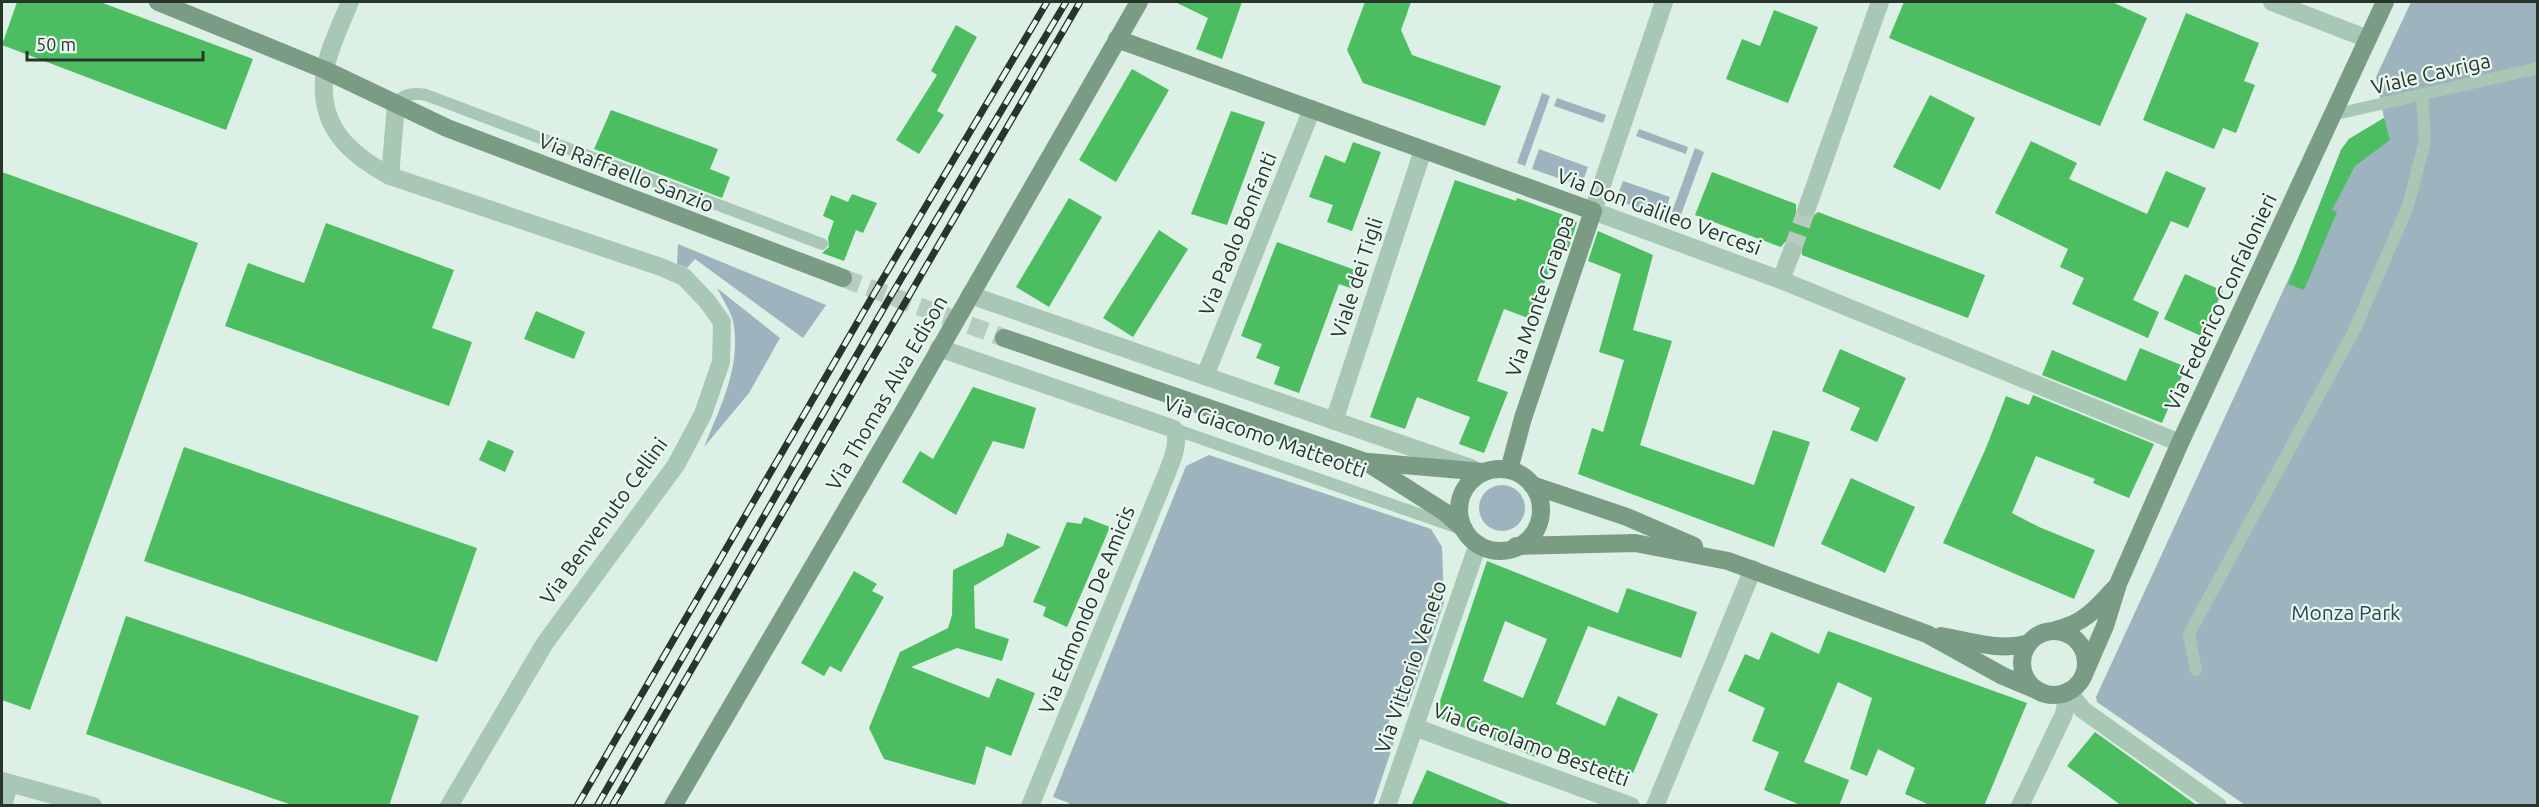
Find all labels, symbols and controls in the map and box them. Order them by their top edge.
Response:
scale bar [27,24,202,62]
text: 50 m [36,34,76,54]
street label: Viale Cavriga [2369,48,2493,98]
street label: Via Raffaello Sanzio [535,128,717,217]
street label: Via Paolo Bonfanti [1193,148,1281,319]
street label: Via Don Galileo Vercesi [1554,163,1765,259]
street label: Via Federico Confalonieri [2159,189,2281,414]
street label: Via Monte Grappa [1500,211,1578,380]
street label: Viale dei Tigli [1325,214,1387,341]
street label: Via Thomas Alva Edison [821,291,952,494]
street label: Via Giacomo Matteotti [1161,390,1370,482]
street label: Via Benvenuto Cellini [535,432,672,609]
street label: Via Edmondo De Amicis [1033,502,1139,717]
street label: Via Vittorio Veneto [1369,577,1451,756]
park label: Monza Park [2291,600,2401,624]
street label: Via Gerolamo Bestetti [1430,697,1633,791]

